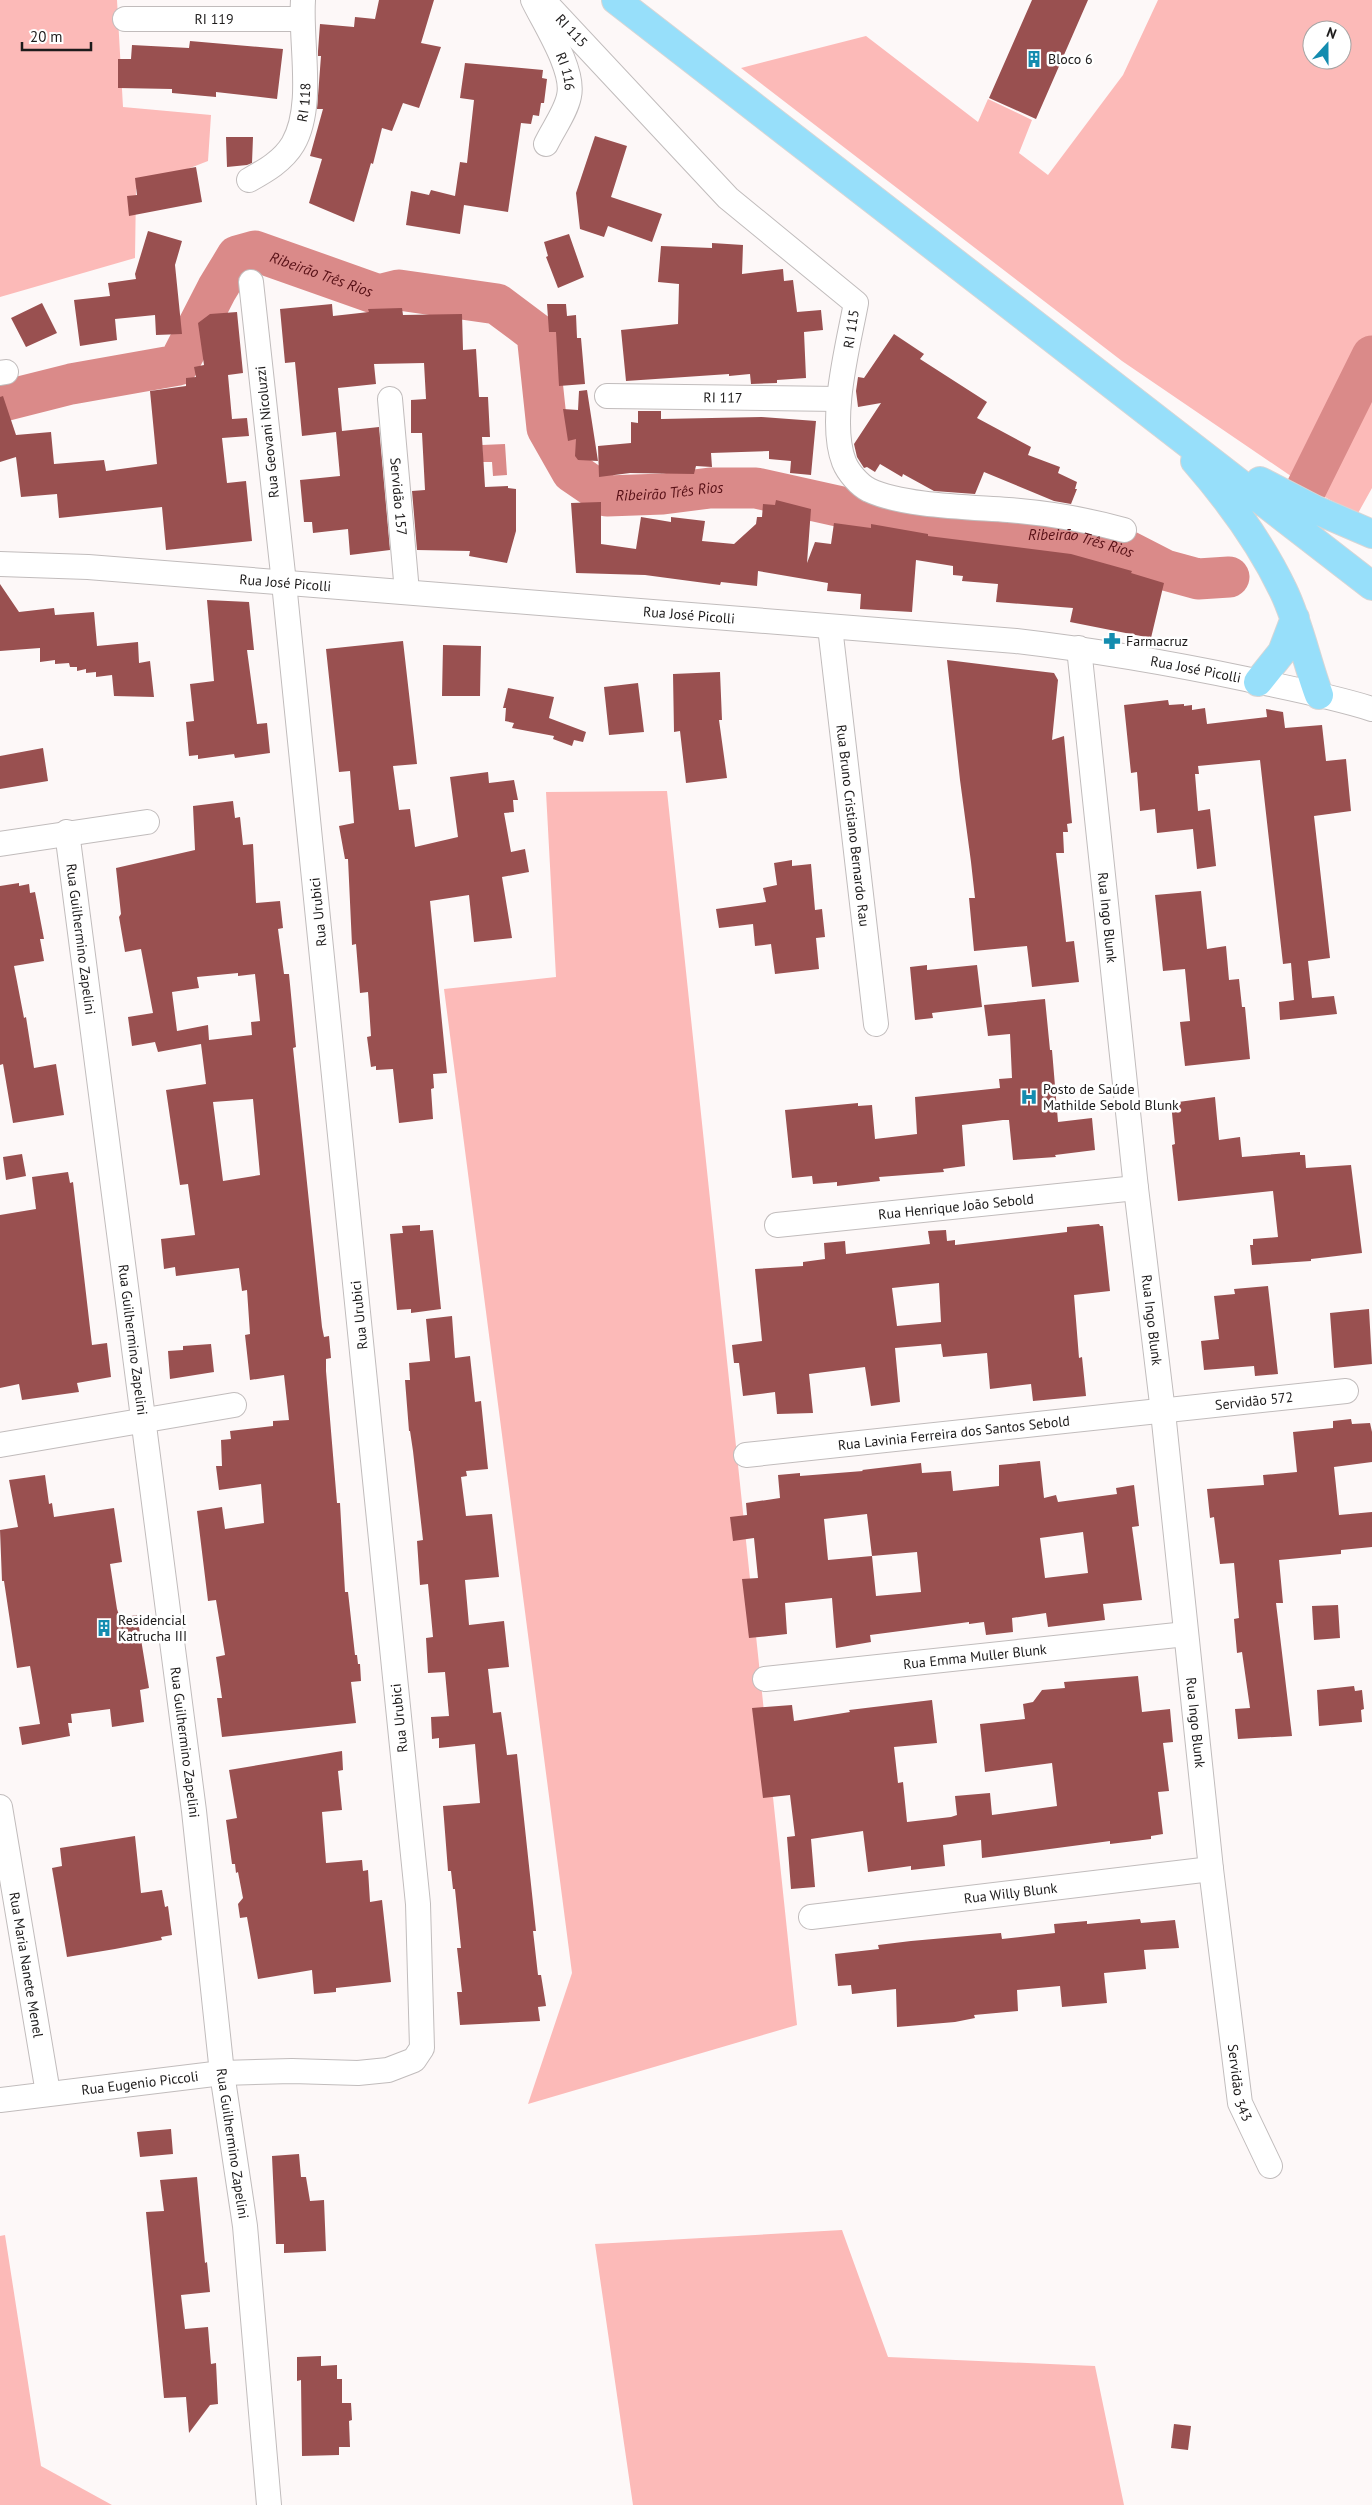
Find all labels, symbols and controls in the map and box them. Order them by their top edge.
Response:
street label: RI 119 [194,10,234,28]
street label: RI 115 [552,10,592,51]
scale bar [22,20,91,52]
north arrow [1302,20,1352,70]
text: N [1324,23,1339,43]
text: 20 m [30,27,63,46]
building icon: Bloco 6 [1024,49,1044,69]
street label: RI 116 [552,50,579,91]
place label: Bloco 6 [1048,50,1093,68]
street label: RI 118 [293,83,314,124]
water label: Ribeirão Três Rios [267,247,376,301]
street label: RI 115 [839,308,863,350]
street label: Rua Geovani Nicoluzzi [251,365,283,499]
street label: RI 117 [703,388,743,407]
street label: Servidão 157 [386,457,411,537]
water label: Ribeirão Três Rios [615,478,723,505]
water label: Ribeirão Três Rios [1028,525,1138,562]
street label: Rua José Picolli [239,570,332,595]
street label: Rua José Picolli [643,602,736,628]
pharmacy icon: Farmacruz [1102,631,1122,651]
place label: Farmacruz [1126,632,1188,650]
street label: Rua José Picolli [1149,652,1243,687]
street label: Rua Bruno Cristiano Bernardo Rau [832,724,874,928]
street label: Rua Guilhermino Zapelini [62,863,100,1016]
street label: Rua Ingo Blunk [1094,871,1121,964]
street label: Rua Urubici [305,877,331,947]
place label: Posto de Saúde Mathilde Sebold Blunk [1043,1080,1179,1114]
hospital icon: Posto de Saúde Mathilde Sebold Blunk [1019,1087,1039,1107]
street label: Rua Henrique João Sebold [877,1190,1035,1224]
street label: Rua Guilhermino Zapelini [114,1263,152,1416]
street label: Rua Ingo Blunk [1138,1274,1166,1367]
street label: Rua Urubici [346,1280,372,1350]
street label: Servidão 572 [1214,1388,1294,1414]
street label: Rua Lavinia Ferreira dos Santos Sebold [837,1412,1071,1454]
place label: Residencial Katrucha III [118,1611,187,1645]
building icon: Residencial Katrucha III [94,1618,114,1638]
street label: Rua Emma Muller Blunk [902,1640,1048,1673]
street label: Rua Guilhermino Zapelini [166,1666,204,1819]
street label: Rua Ingo Blunk [1182,1676,1209,1769]
street label: Rua Urubici [386,1683,412,1753]
street label: Rua Willy Blunk [963,1878,1058,1908]
street label: Rua Maria Nanete Menel [5,1891,48,2039]
street label: Servidão 343 [1224,2043,1256,2124]
street label: Rua Eugenio Piccoli [80,2067,200,2099]
street label: Rua Guilhermino Zapelini [213,2067,253,2220]

